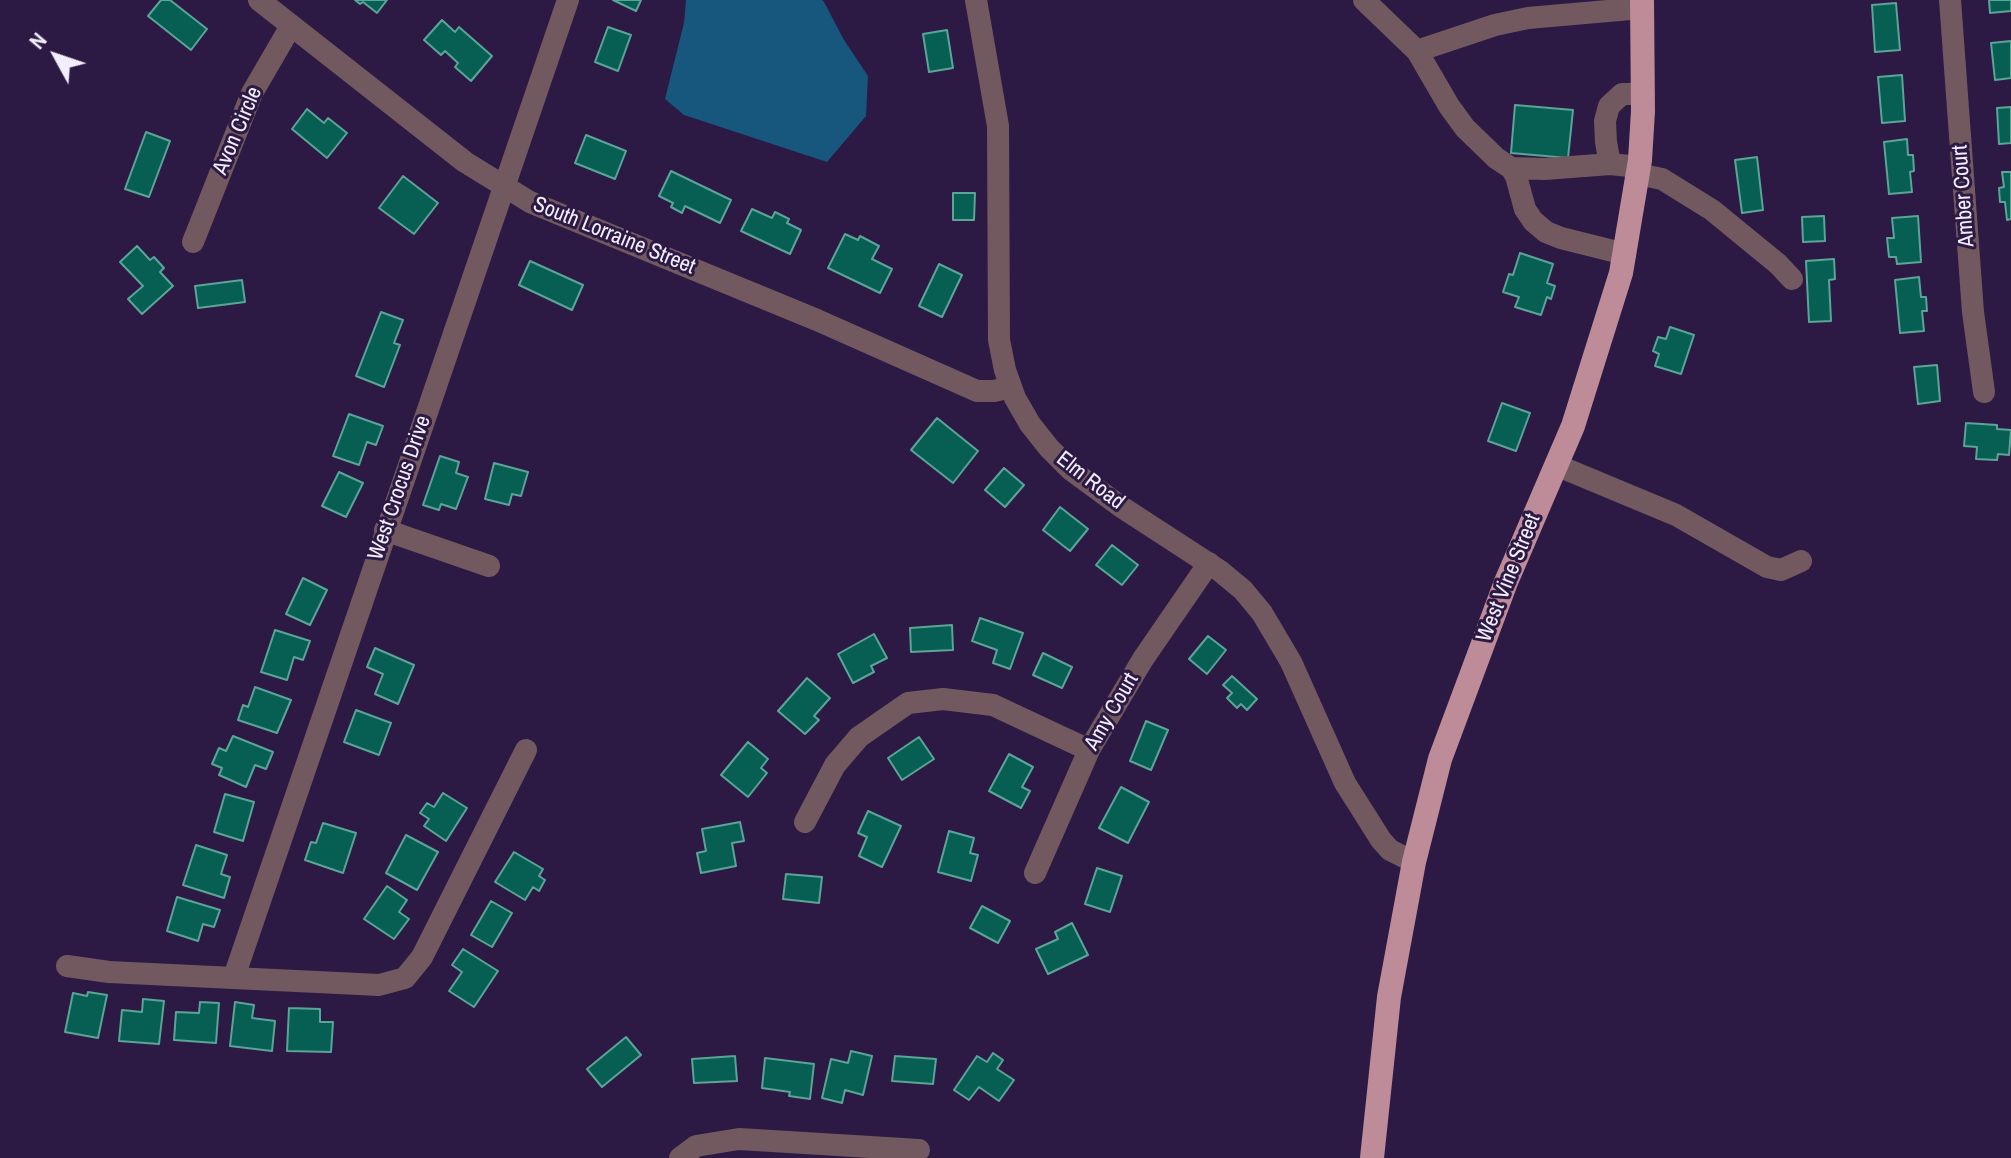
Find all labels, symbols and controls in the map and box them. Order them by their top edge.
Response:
north arrow [16,16,96,96]
text: N [22,26,53,55]
street label: Avon Circle [208,83,268,179]
street label: Amber Court [1947,144,1981,248]
street label: South Lorraine Street [529,191,699,281]
street label: West Crocus Drive [363,412,437,564]
street label: Elm Road [1051,446,1129,516]
street label: West Vine Street [1471,510,1547,646]
street label: Amy Court [1079,669,1145,755]

